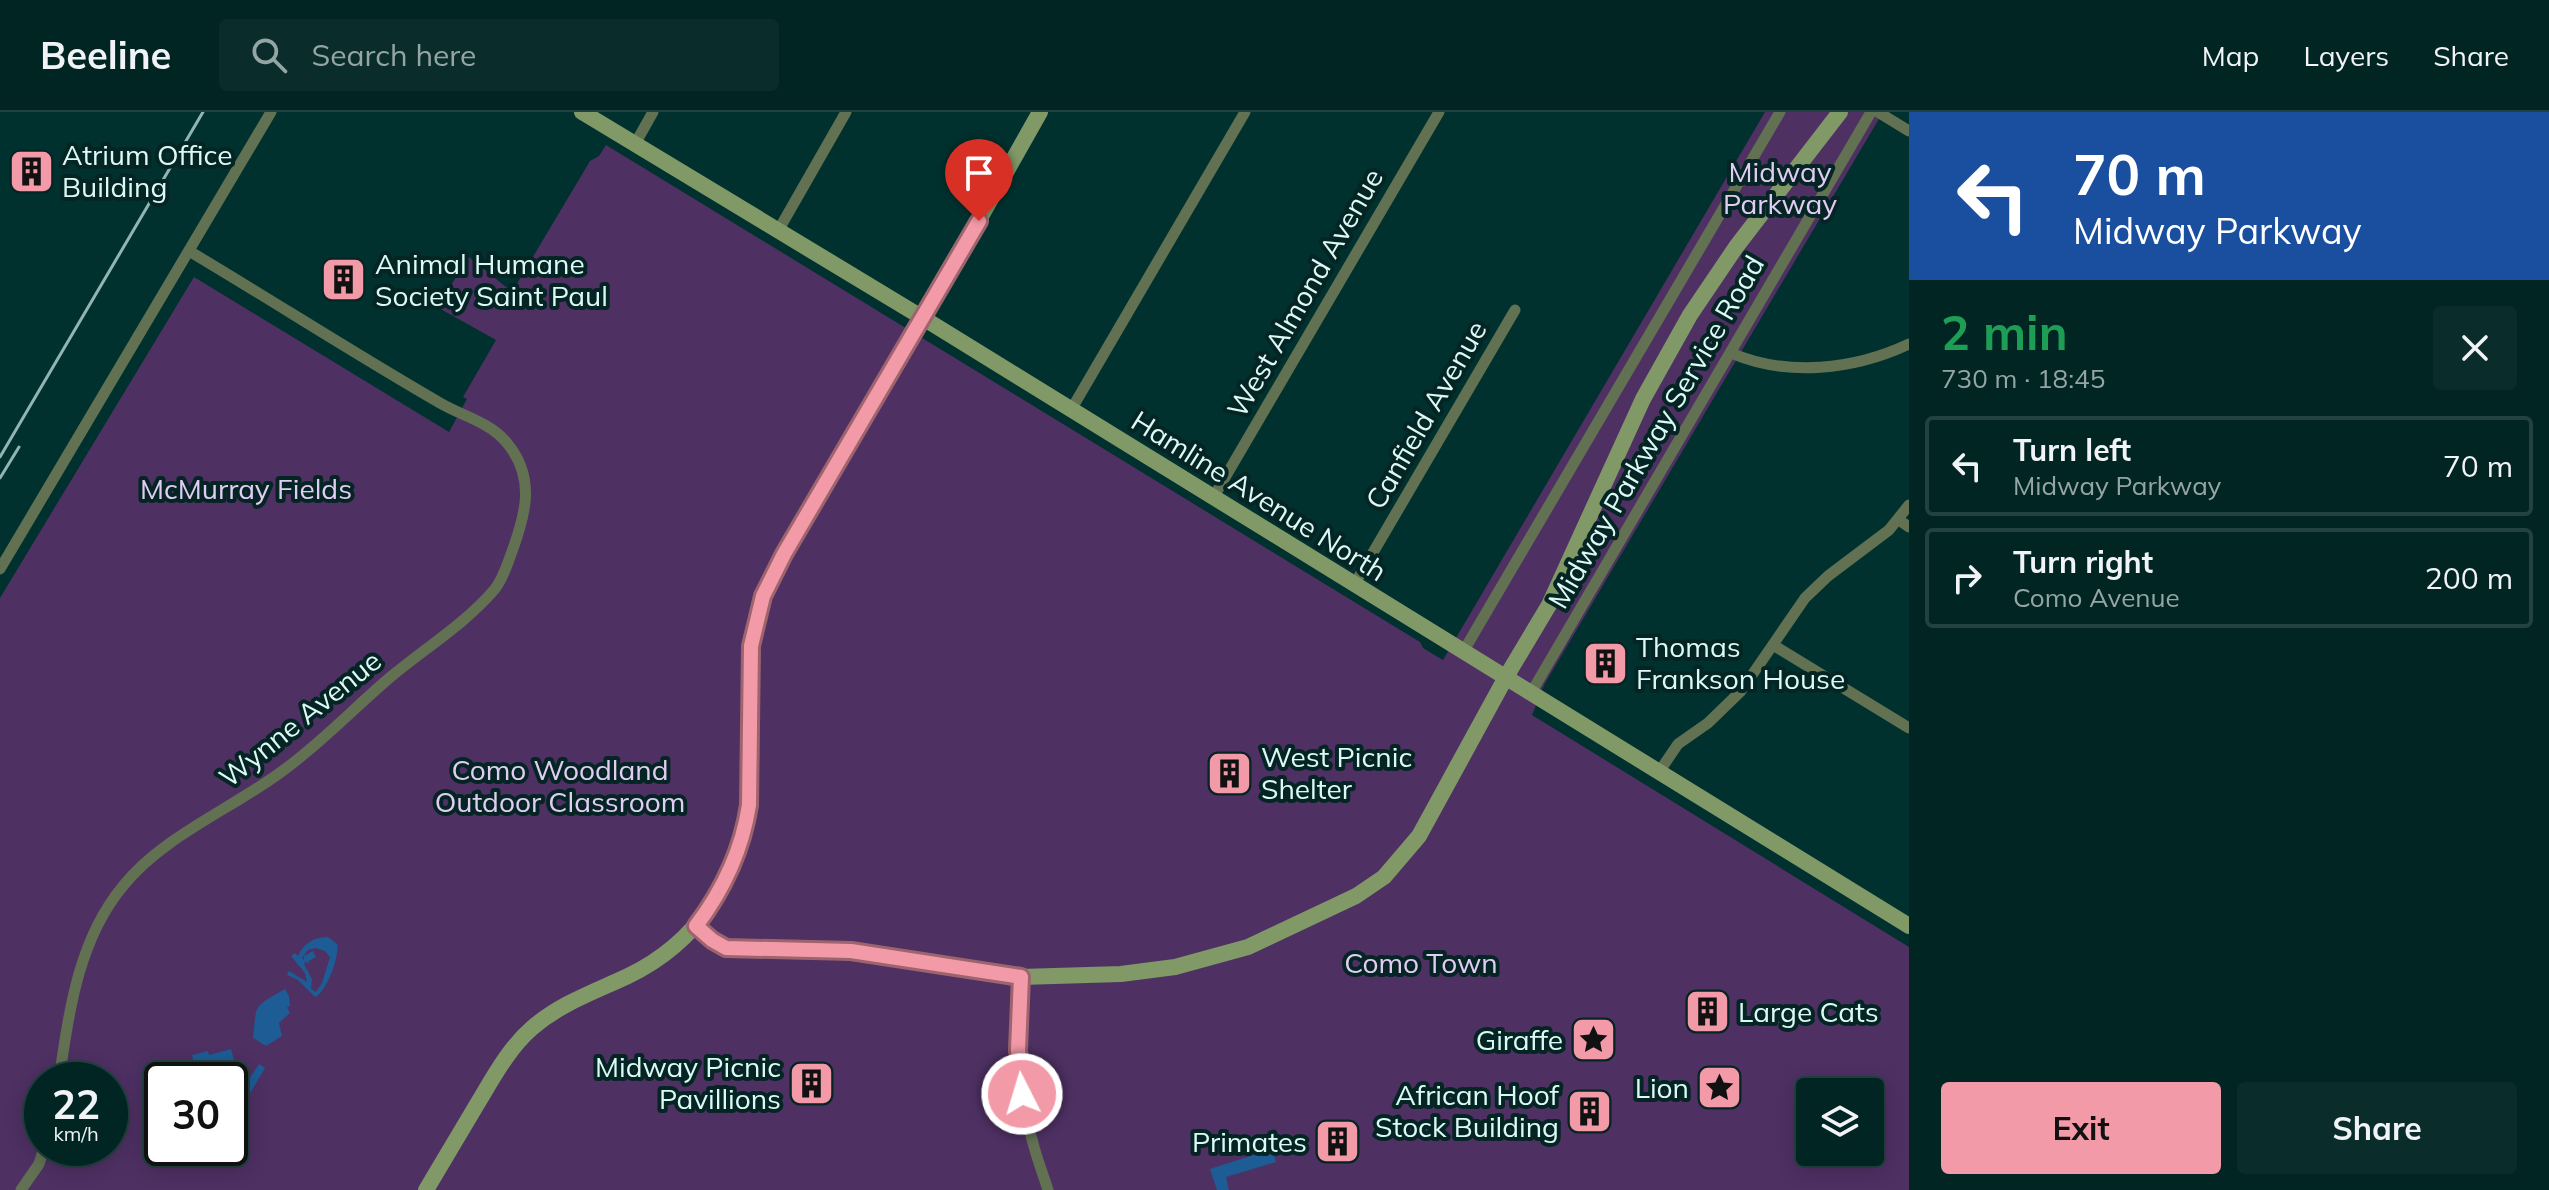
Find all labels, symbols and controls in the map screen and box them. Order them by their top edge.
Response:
search box [219,19,779,91]
text: Beeline [40,31,171,79]
icon: search [247,33,291,77]
text: Search here [311,36,476,74]
text: Map [2202,38,2259,73]
text: Layers [2303,38,2389,73]
text: Share [2433,38,2509,73]
place label: Atrium Office Building [62,137,232,204]
pin [945,139,1013,221]
text: 70 m [2073,139,2206,209]
icon: left [1941,144,2045,248]
building icon: Atrium Office Building [7,147,55,195]
icon: arrive [957,151,1001,195]
park label: Midway Parkway [1723,154,1837,221]
street label: West Almond Avenue [1219,162,1390,423]
text: Midway Parkway [2073,208,2362,253]
place label: Animal Humane Society Saint Paul [375,246,608,313]
street label: Midway Parkway Service Road [1540,249,1771,614]
building icon: Animal Humane Society Saint Paul [320,256,368,304]
text: 2 min [1941,302,2068,362]
button: close [2433,306,2517,390]
street label: Canfield Avenue [1358,314,1494,515]
text: 730 m · 18:45 [1941,362,2105,395]
street label: Hamline Avenue North [1125,403,1393,588]
text: Turn left [2013,431,2131,469]
icon: left [1945,444,1989,488]
text: 70 m [2443,447,2513,485]
text: Midway Parkway [2013,469,2221,502]
park label: McMurray Fields [140,471,352,506]
text: Turn right [2013,543,2153,581]
icon: right [1945,556,1989,600]
text: 200 m [2425,559,2513,597]
text: Como Avenue [2013,581,2180,614]
place label: Thomas Frankson House [1636,629,1845,696]
building icon: Thomas Frankson House [1581,639,1629,687]
street label: Wynne Avenue [212,643,388,795]
place label: West Picnic Shelter [1261,739,1412,806]
building icon: West Picnic Shelter [1206,749,1254,797]
park label: Como Woodland Outdoor Classroom [435,752,685,819]
park label: Como Town [1344,945,1498,980]
building icon: Large Cats [1683,988,1731,1036]
place label: Large Cats [1738,994,1879,1029]
place icon: Giraffe [1570,1016,1618,1064]
place label: Giraffe [1476,1022,1563,1057]
place label: Midway Picnic Pavillions [595,1049,781,1116]
position arrow [980,1052,1064,1136]
building icon: Midway Picnic Pavillions [788,1059,836,1107]
speed limit sign: 30 [144,1062,248,1166]
place icon: Lion [1696,1064,1744,1112]
place label: Lion [1635,1070,1689,1105]
place label: African Hoof Stock Building [1375,1077,1560,1144]
map controls [1796,1078,1884,1166]
button: layers [1796,1078,1884,1166]
text: 22 [52,1079,100,1129]
button: Exit [1941,1082,2221,1174]
button: Share [2237,1082,2517,1174]
building icon: African Hoof Stock Building [1566,1087,1614,1135]
building icon: Primates [1314,1118,1362,1166]
text: km/h [53,1121,99,1146]
place label: Primates [1192,1124,1307,1159]

